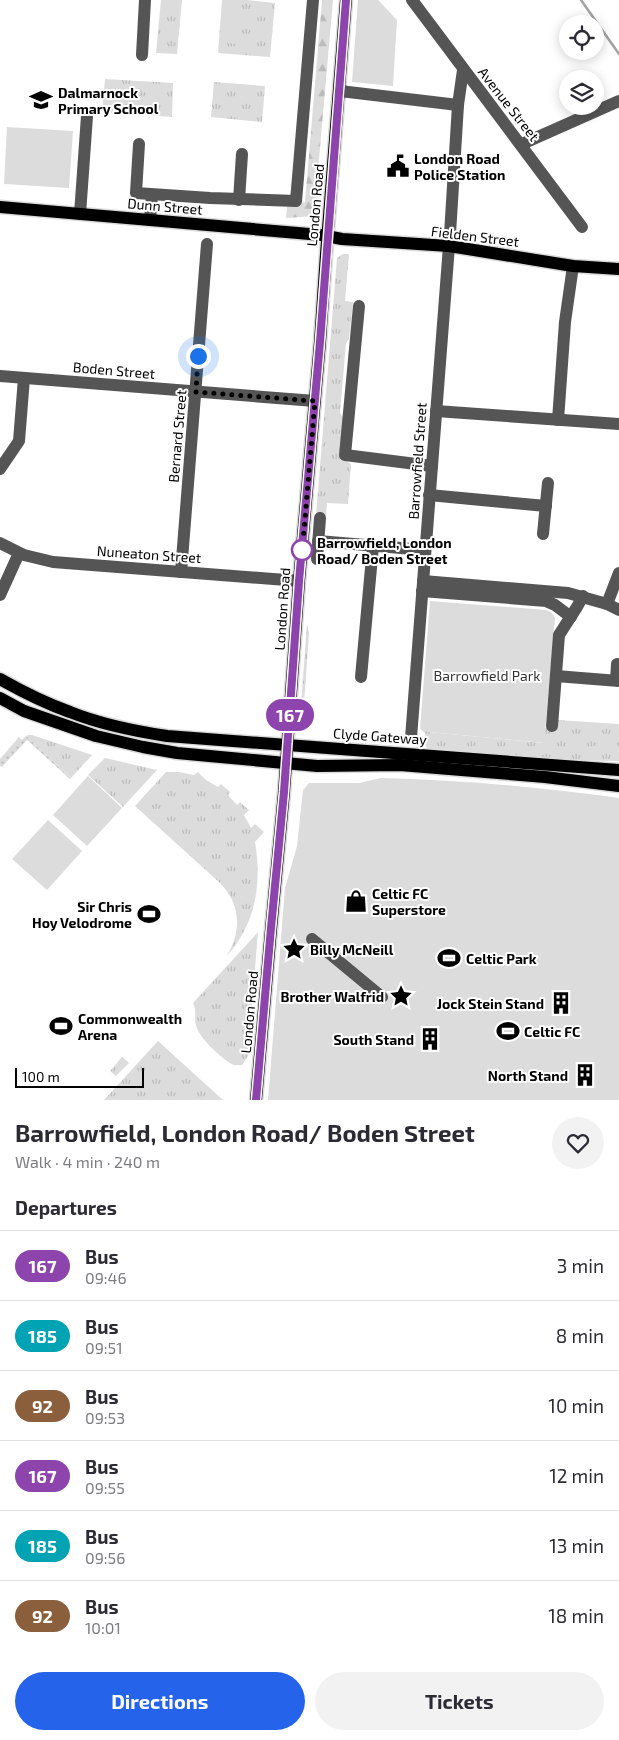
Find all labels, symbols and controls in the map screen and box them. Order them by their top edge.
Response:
map controls [559,15,604,115]
button: locate [559,15,604,60]
street label: Avenue Street [475,64,543,144]
button: layers [559,70,604,115]
place label: Dalmarnock Primary School [58,84,159,117]
school or university icon: Dalmarnock Primary School [28,87,54,113]
place label: London Road Police Station [414,150,505,183]
public building icon: London Road Police Station [385,153,411,179]
street label: London Road [303,163,327,247]
street label: Dunn Street [127,194,203,218]
street label: Fielden Street [430,222,520,250]
your location [186,344,211,369]
street label: Boden Street [72,358,156,382]
street label: Bernard Street [164,389,190,483]
street label: Barrowfield Street [404,402,430,520]
place label: Barrowfield, London Road/ Boden Street [317,534,452,567]
marker: Barrowfield, London Road/ Boden Street [291,539,313,561]
street label: Nuneaton Street [96,542,202,566]
street label: London Road [271,567,293,651]
park label: Barrowfield Park [434,667,540,684]
line badge: 167 [261,699,319,731]
text: 167 [276,704,304,726]
street label: Clyde Gateway [333,724,428,748]
place label: Celtic FC Superstore [372,885,446,918]
shop icon: Celtic FC Superstore [343,888,369,914]
place label: Sir Chris Hoy Velodrome [32,898,132,931]
sports icon: Sir Chris Hoy Velodrome [136,901,162,927]
place icon: Billy McNeill [281,936,307,962]
place label: Billy McNeill [310,941,394,958]
sports icon: Celtic Park [436,945,462,971]
place label: Celtic Park [466,950,537,967]
street label: London Road [237,970,261,1054]
place icon: Brother Walfrid [388,983,414,1009]
place label: Brother Walfrid [280,988,384,1005]
building icon: Jock Stein Stand [548,990,574,1016]
place label: Jock Stein Stand [437,995,544,1012]
place label: Commonwealth Arena [78,1010,182,1043]
sports icon: Commonwealth Arena [48,1013,74,1039]
sports icon: Celtic FC [495,1018,521,1044]
place label: Celtic FC [524,1023,580,1040]
building icon: South Stand [417,1026,443,1052]
place label: South Stand [333,1031,414,1048]
building icon: North Stand [572,1062,598,1088]
scale bar [15,1065,144,1088]
place label: North Stand [488,1067,568,1084]
text: 100 m [22,1068,60,1085]
button: heart [552,1117,604,1169]
text: Barrowfield, London Road/ Boden Street [15,1118,475,1147]
text: Walk · 4 min · 240 m [15,1152,160,1171]
text: Departures [15,1196,117,1219]
text: Bus [85,1245,119,1268]
text: 3 min [557,1254,604,1277]
text: 167 [29,1255,56,1277]
text: 09:46 [85,1268,127,1287]
text: Bus [85,1315,119,1338]
text: 8 min [556,1324,604,1347]
text: 185 [28,1325,57,1347]
text: 09:51 [85,1338,123,1357]
text: Bus [85,1385,119,1408]
text: 10 min [548,1394,604,1417]
text: 92 [32,1395,53,1417]
text: 09:53 [85,1408,125,1427]
text: Bus [85,1455,119,1478]
text: 12 min [549,1464,604,1487]
text: 167 [29,1465,56,1487]
text: 09:55 [85,1478,125,1497]
text: Bus [85,1525,119,1548]
text: 13 min [549,1534,604,1557]
text: 185 [28,1535,57,1557]
text: 09:56 [85,1548,125,1567]
text: Bus [85,1595,119,1618]
text: 18 min [548,1604,604,1627]
text: 92 [32,1605,53,1627]
text: 10:01 [85,1618,121,1637]
button: Directions [15,1672,305,1730]
button: Tickets [315,1672,604,1730]

